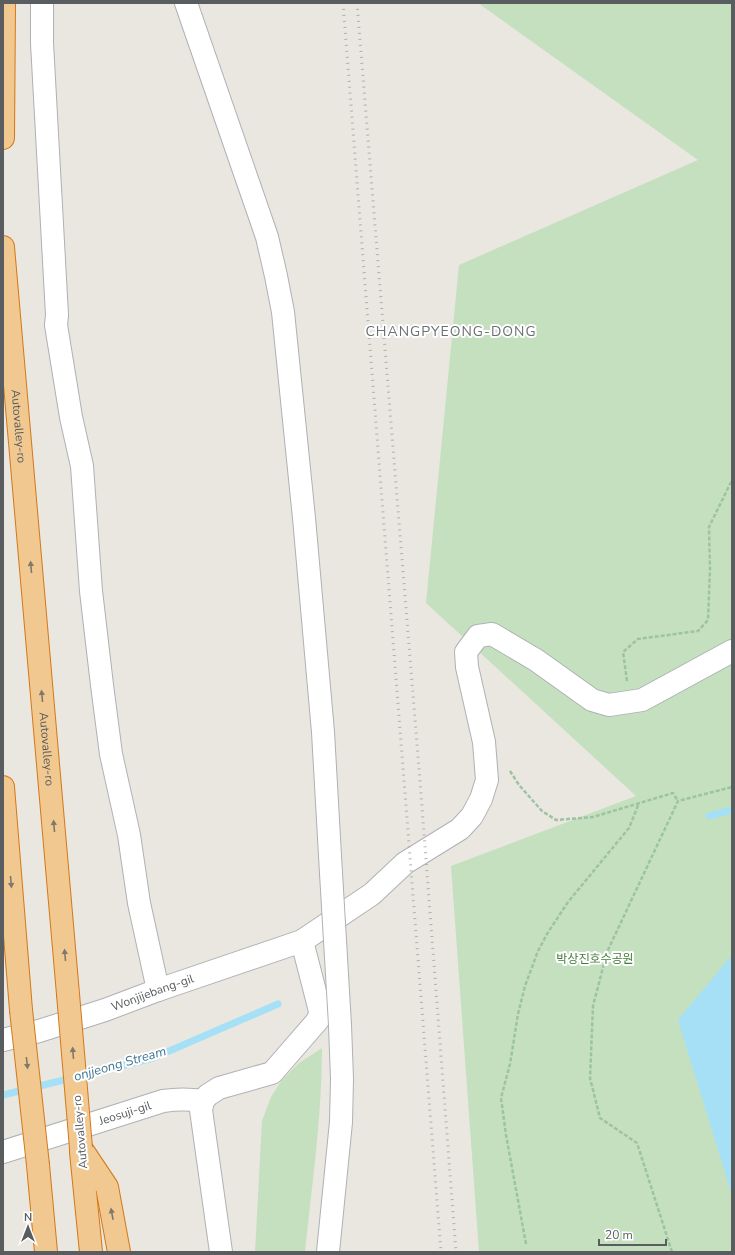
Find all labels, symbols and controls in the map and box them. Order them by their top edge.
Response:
district label: CHANGPYEONG-DONG [365,322,537,341]
street label: Autovalley-ro [7,389,30,464]
one-way arrow [28,561,34,573]
one-way arrow [39,690,46,702]
street label: Autovalley-ro [36,712,58,787]
one-way arrow [50,820,57,832]
one-way arrow [7,876,14,888]
one-way arrow [62,949,68,961]
park label: 박상진호수공원 [556,951,634,967]
street label: Wonjijebang-gil [109,970,196,1015]
water label: onjjeong Stream [72,1042,168,1086]
one-way arrow [70,1047,77,1060]
one-way arrow [23,1057,30,1069]
street label: Autovalley-ro [69,1094,91,1170]
street label: Jeosuji-gil [96,1097,153,1129]
north arrow [8,1207,48,1247]
one-way arrow [108,1208,114,1220]
text: N [24,1210,32,1225]
scale bar [599,1221,666,1247]
text: 20 m [605,1227,633,1243]

